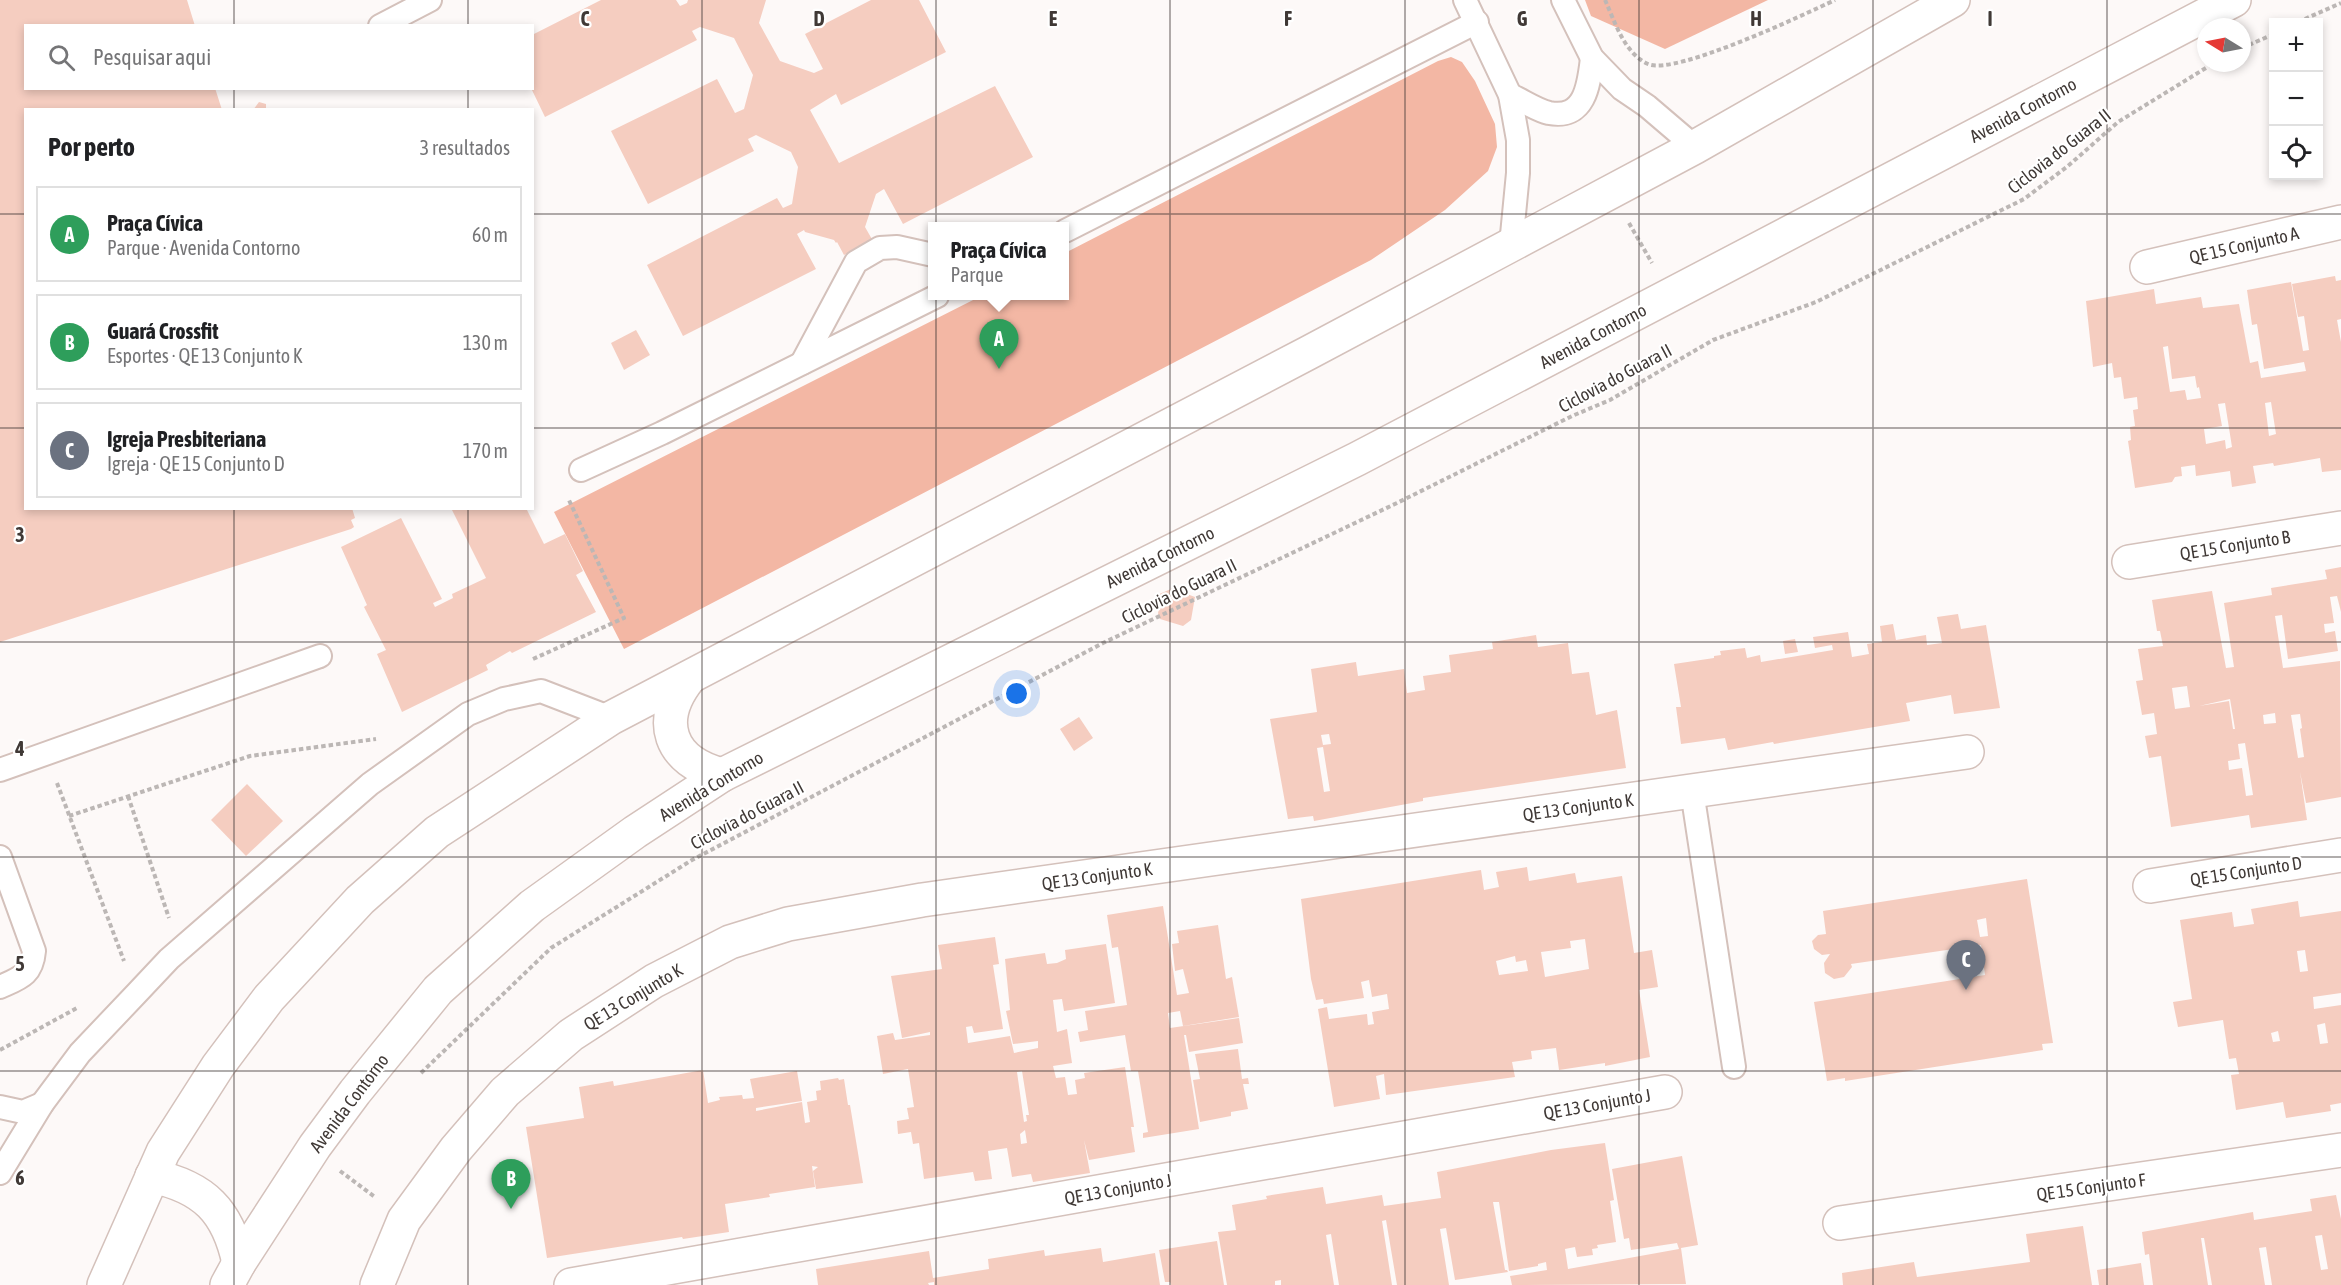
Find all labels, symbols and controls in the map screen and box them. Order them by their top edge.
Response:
text: C [581,7,590,30]
text: D [813,7,825,30]
text: E [1049,7,1058,30]
text: F [1284,7,1292,30]
text: G [1517,7,1528,30]
text: H [1750,7,1762,30]
text: I [1987,7,1993,30]
north arrow [2197,18,2251,72]
map controls [2269,18,2323,180]
button: + [2269,18,2323,72]
search box [24,24,534,90]
icon: search [45,41,78,74]
text: Pesquisar aqui [93,44,211,70]
button: − [2269,72,2323,126]
street label: Avenida Contorno [1966,73,2080,147]
street label: Ciclovia do Guara II [2003,104,2115,198]
button: locate [2269,126,2323,180]
text: Por perto [48,132,135,162]
text: 3 resultados [420,136,510,159]
text: Praça Cívica [107,210,203,236]
popup [928,222,1069,300]
street label: QE 15 Conjunto A [2187,222,2301,268]
text: A [65,223,74,246]
text: 60 m [472,223,508,246]
text: Parque · Avenida Contorno [107,236,300,259]
text: Praça Cívica [951,237,1046,263]
text: Parque [951,263,1003,286]
street label: Avenida Contorno [1536,299,1650,373]
text: Guará Crossfit [107,318,219,344]
pin: A [980,320,1018,369]
text: B [65,331,74,354]
text: 130 m [463,331,508,354]
street label: Ciclovia do Guara II [1555,339,1675,417]
text: Esportes · QE 13 Conjunto K [107,344,303,367]
text: Igreja Presbiteriana [107,426,266,452]
text: C [65,439,74,462]
text: 170 m [463,439,508,462]
text: Igreja · QE 15 Conjunto D [107,452,285,475]
street label: Avenida Contorno [1102,522,1218,592]
text: 3 [15,523,25,546]
street label: QE 15 Conjunto B [2178,526,2292,564]
street label: Ciclovia do Guara II [1118,554,1240,628]
your location [1002,679,1031,708]
text: 4 [14,737,25,760]
street label: Avenida Contorno [655,747,767,825]
street label: Ciclovia do Guara II [687,776,807,854]
street label: QE 13 Conjunto K [1521,789,1635,825]
street label: QE 15 Conjunto D [2189,852,2303,890]
street label: QE 13 Conjunto K [1040,858,1154,894]
pin: C [1946,940,1986,990]
text: 5 [15,952,25,975]
street label: QE 13 Conjunto K [580,959,686,1035]
street label: Avenida Contorno [305,1050,393,1156]
street label: QE 13 Conjunto J [1542,1084,1652,1124]
pin: B [492,1160,530,1209]
text: 6 [15,1166,25,1189]
street label: QE 13 Conjunto J [1063,1169,1173,1209]
street label: QE 15 Conjunto F [2035,1169,2148,1205]

